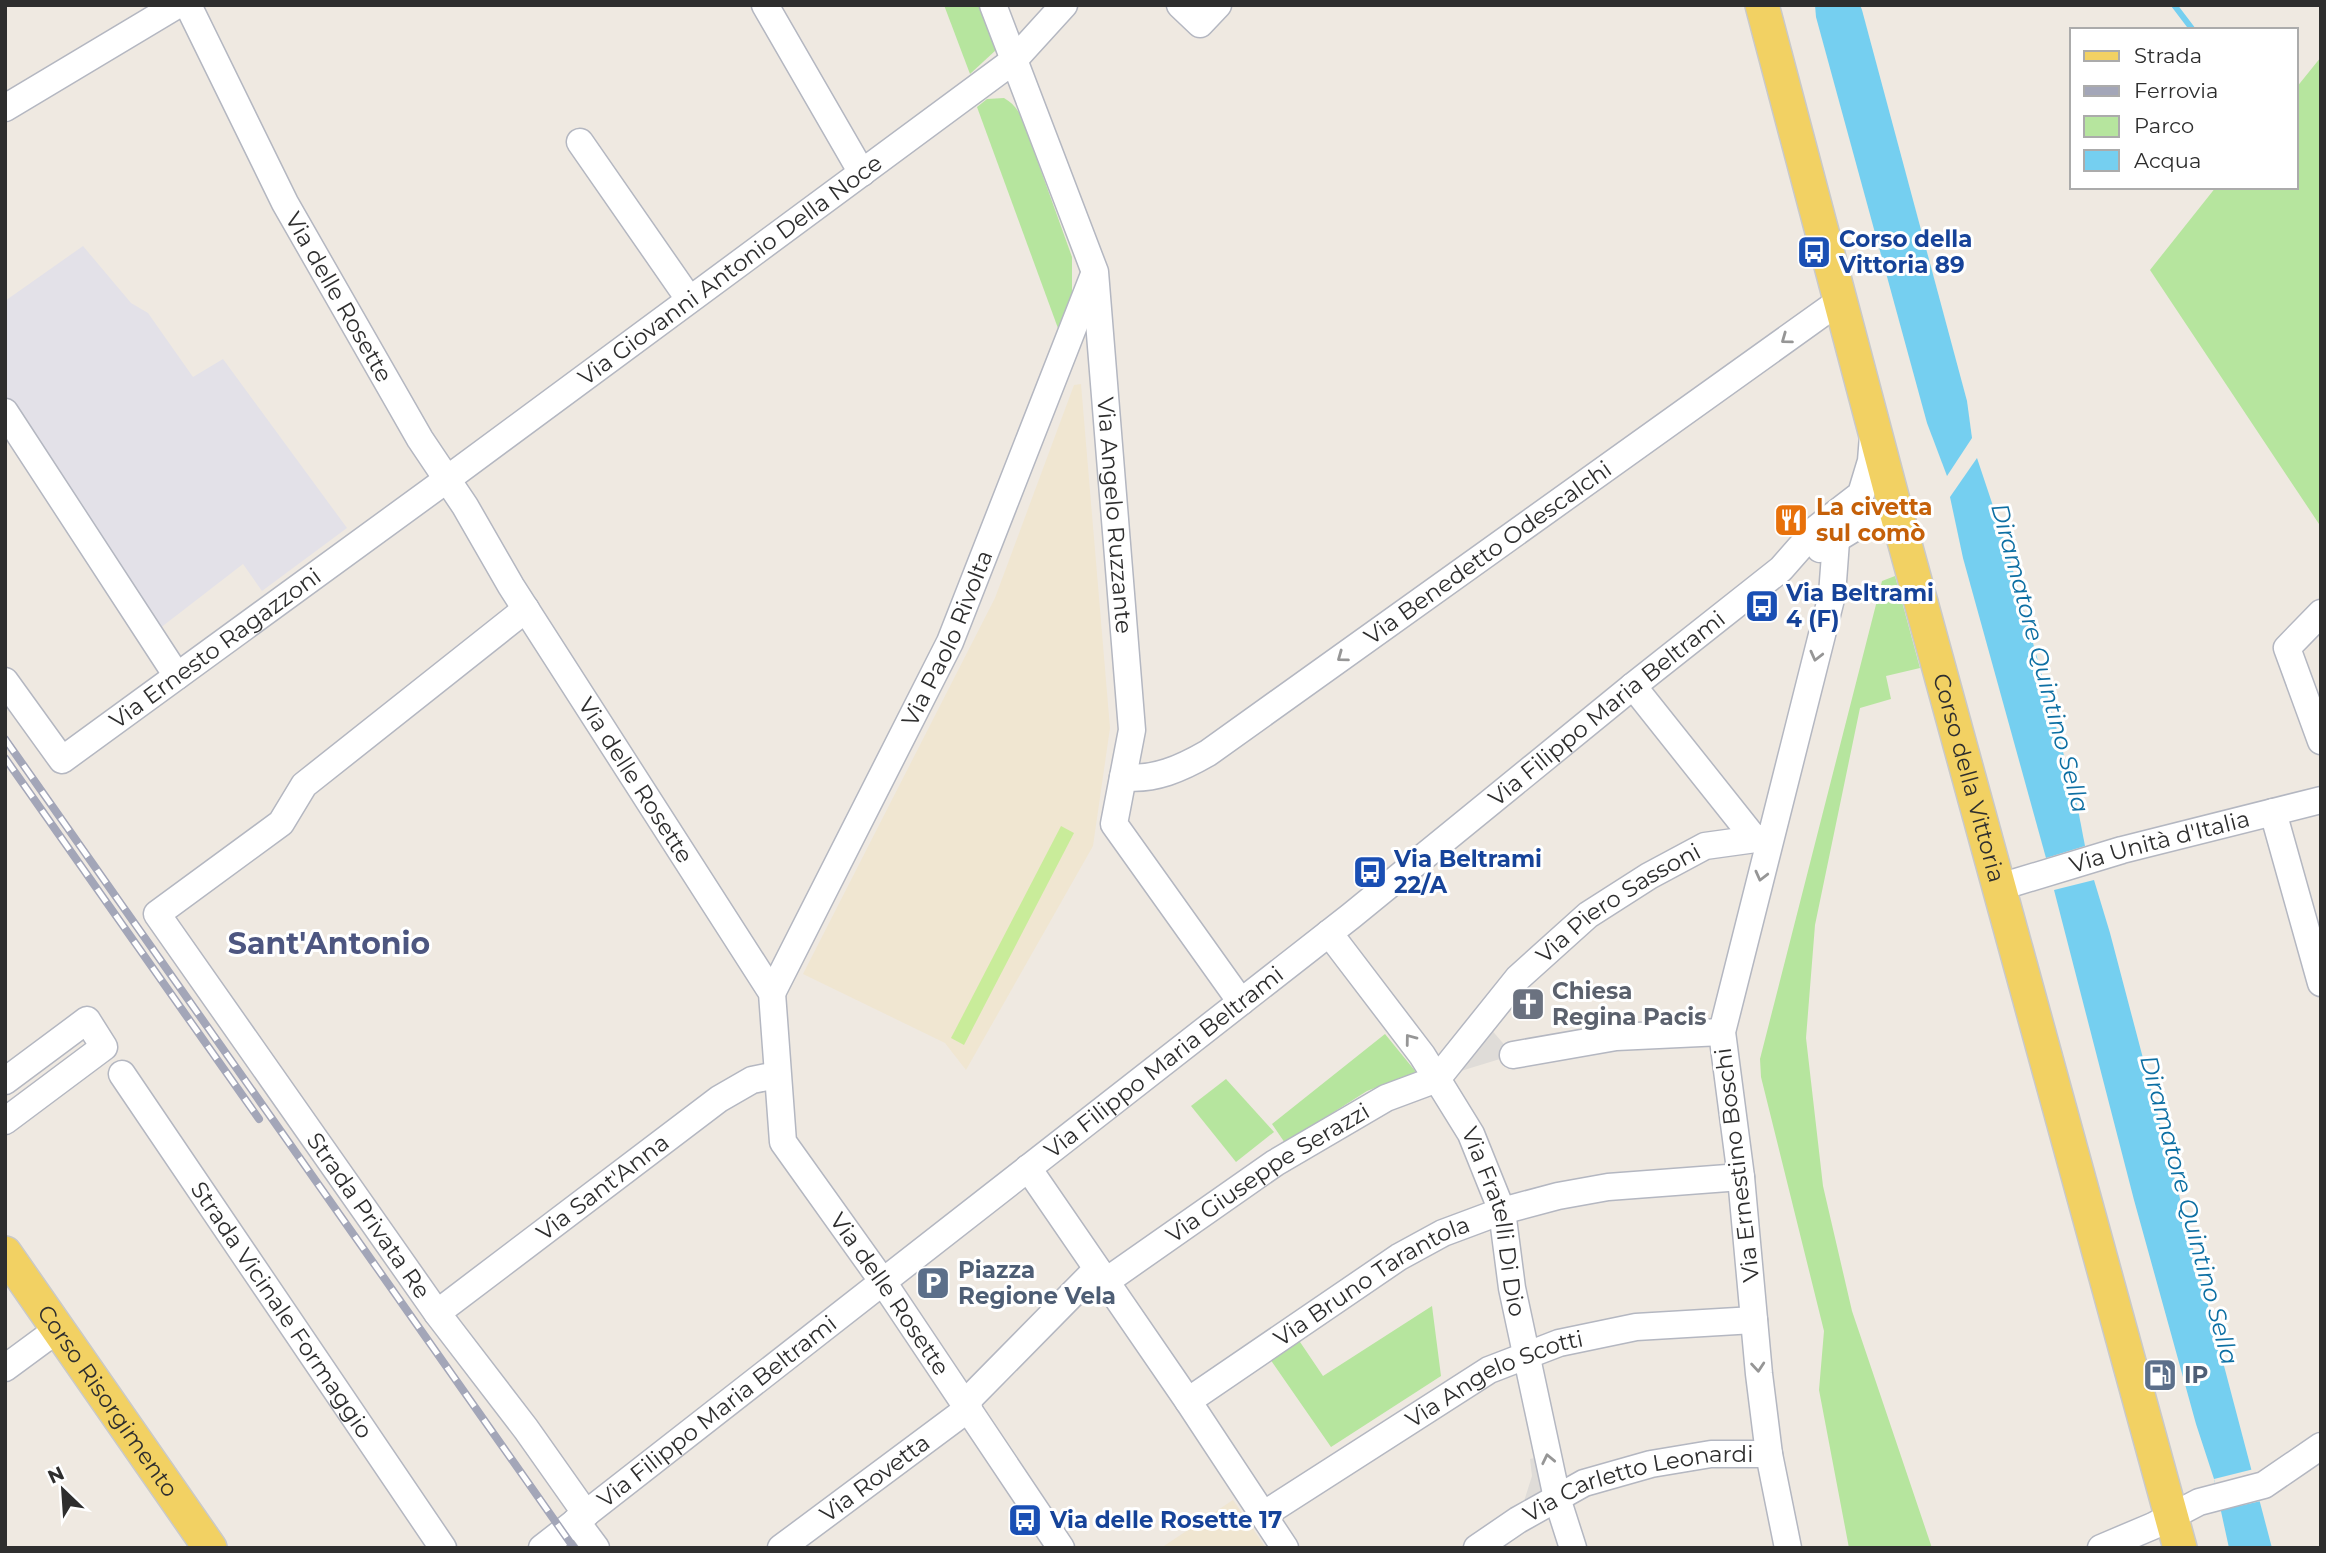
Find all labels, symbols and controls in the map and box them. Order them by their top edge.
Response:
legend [2070,28,2298,189]
text: Strada [2134,43,2202,68]
text: Ferrovia [2134,78,2218,103]
text: Parco [2134,113,2194,138]
text: Acqua [2134,148,2201,173]
street label: Via Giovanni Antonio Della Noce [573,149,888,391]
street label: Via delle Rosette [279,207,399,387]
place label: Corso della Vittoria 89 [1838,225,1972,279]
bus stop icon: Corso della Vittoria 89 [1795,233,1833,271]
one-way arrow [1781,331,1794,343]
street label: Via Angelo Ruzzante [1091,396,1138,635]
street label: Via Benedetto Odescalchi [1359,455,1617,651]
place label: La civetta sul comò [1816,493,1933,547]
water label: Diramatore Quintino Sella [1985,500,2096,816]
restaurant icon: La civetta sul comò [1772,501,1810,539]
street label: Via Paolo Rivolta [896,546,999,731]
street label: Via Ernesto Ragazzoni [104,562,326,735]
place label: Via Beltrami 4 (F) [1785,579,1934,633]
bus stop icon: Via Beltrami 4 (F) [1743,587,1781,625]
street label: Via Filippo Maria Beltrami [1483,605,1731,812]
one-way arrow [1337,649,1350,661]
one-way arrow [1810,650,1824,662]
street label: Corso della Vittoria [1927,670,2011,885]
street label: Via delle Rosette [572,692,699,868]
street label: Via Unità d'Italia [2066,804,2253,879]
street label: Via Piero Sassoni [1530,837,1705,969]
place label: Via Beltrami 22/A [1393,845,1542,899]
bus stop icon: Via Beltrami 22/A [1351,853,1389,891]
one-way arrow [1755,870,1769,882]
district label: Sant'Antonio [228,925,430,962]
street label: Via Filippo Maria Beltrami [1039,960,1289,1164]
place label: Chiesa Regina Pacis [1552,977,1706,1031]
church icon: Chiesa Regina Pacis [1509,985,1547,1023]
one-way arrow [1405,1034,1418,1047]
street label: Via Ernestino Boschi [1709,1046,1765,1284]
water label: Diramatore Quintino Sella [2134,1052,2245,1368]
street label: Via Giuseppe Serazzi [1161,1097,1374,1249]
street label: Via Fratelli Di Dio [1456,1123,1532,1319]
street label: Strada Privata Re [301,1127,437,1304]
street label: Via Sant'Anna [531,1128,674,1246]
street label: Strada Vicinale Formaggio [185,1176,379,1444]
street label: Via delle Rosette [824,1207,955,1381]
street label: Via Bruno Tarantola [1268,1210,1474,1352]
place label: Piazza Regione Vela [958,1256,1116,1310]
parking icon: Piazza Regione Vela [914,1264,952,1302]
street label: Corso Risorgimento [31,1299,184,1502]
street label: Via Filippo Maria Beltrami [592,1309,842,1513]
street label: Via Angelo Scotti [1400,1324,1586,1434]
fuel station icon: IP [2141,1356,2179,1394]
place label: IP [2184,1361,2208,1389]
one-way arrow [1750,1362,1765,1373]
street label: Via Rovetta [814,1428,935,1528]
street label: Via Carletto Leonardi [1518,1440,1753,1528]
one-way arrow [1542,1453,1557,1465]
north arrow [28,1455,98,1525]
text: N [44,1461,68,1489]
bus stop icon: Via delle Rosette 17 [1006,1501,1044,1539]
place label: Via delle Rosette 17 [1049,1506,1282,1534]

